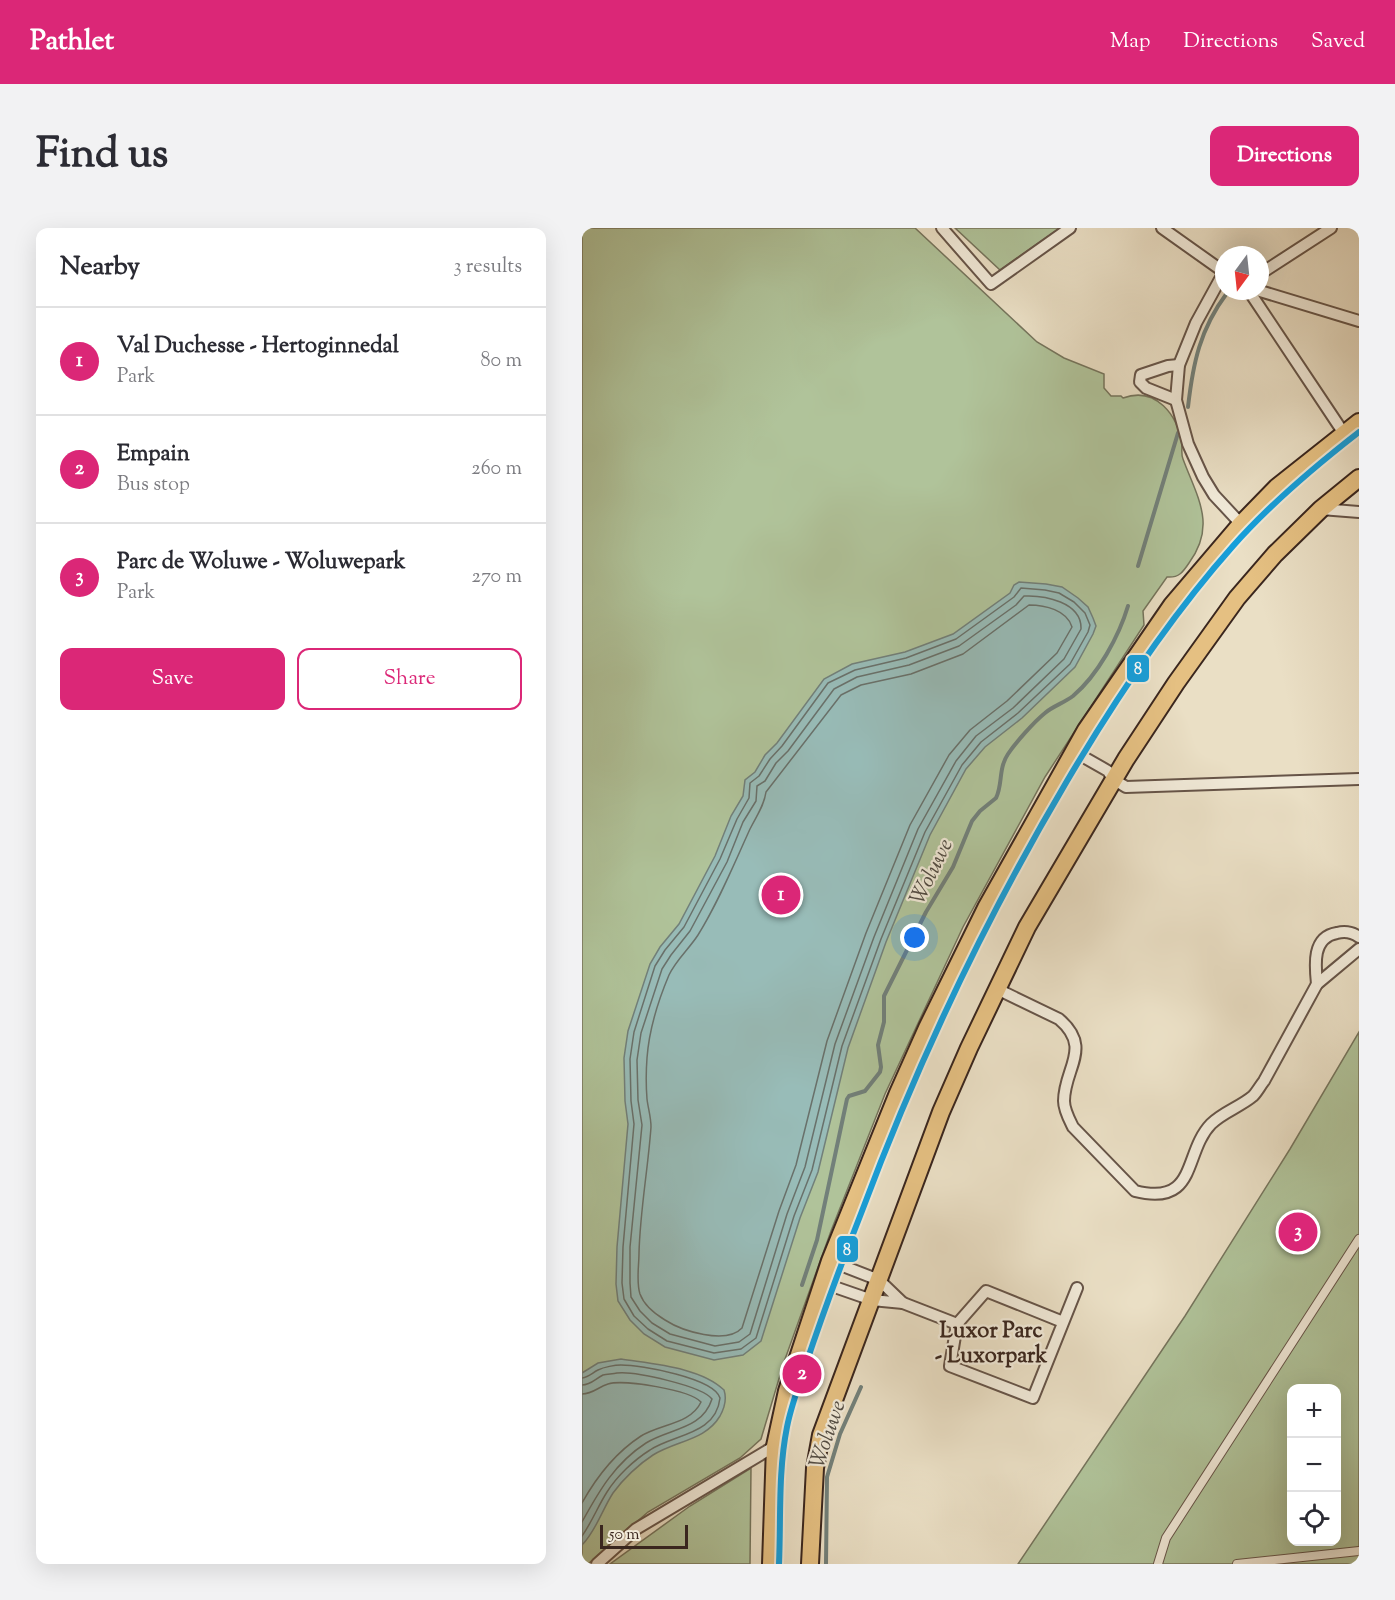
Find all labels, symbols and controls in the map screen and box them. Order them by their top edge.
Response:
text: Pathlet [30,22,114,62]
text: Map [1110,27,1150,57]
text: Directions [1183,27,1278,57]
text: Saved [1311,27,1365,57]
text: Find us [36,126,168,186]
button: Directions [1210,126,1359,186]
north arrow [1215,246,1269,300]
text: Nearby [60,249,140,286]
text: 3 results [453,253,522,282]
text: Val Duchesse - Hertoginnedal [117,331,399,363]
text: 1 [76,347,83,376]
text: 80 m [481,347,522,376]
text: Park [117,363,155,392]
text: Empain [117,439,190,471]
text: 2 [75,455,84,484]
text: 260 m [471,455,522,484]
text: Bus stop [117,471,190,500]
text: Parc de Woluwe - Woluwepark [117,547,406,579]
text: 3 [75,563,84,592]
text: 270 m [472,563,522,592]
text: Park [117,579,155,608]
button: Save [60,648,285,710]
button: Share [297,648,522,710]
line badge: 8 [1126,654,1150,683]
text: 8 [1134,659,1142,682]
water label: Woluwe [903,834,963,911]
pin: 1 [762,872,800,918]
your location [900,923,929,952]
pin: 3 [1278,1210,1318,1254]
line badge: 8 [836,1235,859,1263]
text: 8 [843,1240,851,1263]
district label: Luxor Parc - Luxorpark [935,1316,1047,1373]
pin: 2 [782,1352,822,1396]
map controls [1287,1384,1341,1546]
button: + [1287,1384,1341,1438]
water label: Woluwe [802,1396,855,1473]
button: − [1287,1438,1341,1492]
button: locate [1287,1492,1341,1546]
scale bar [600,1522,688,1550]
text: 50 m [609,1524,640,1547]

